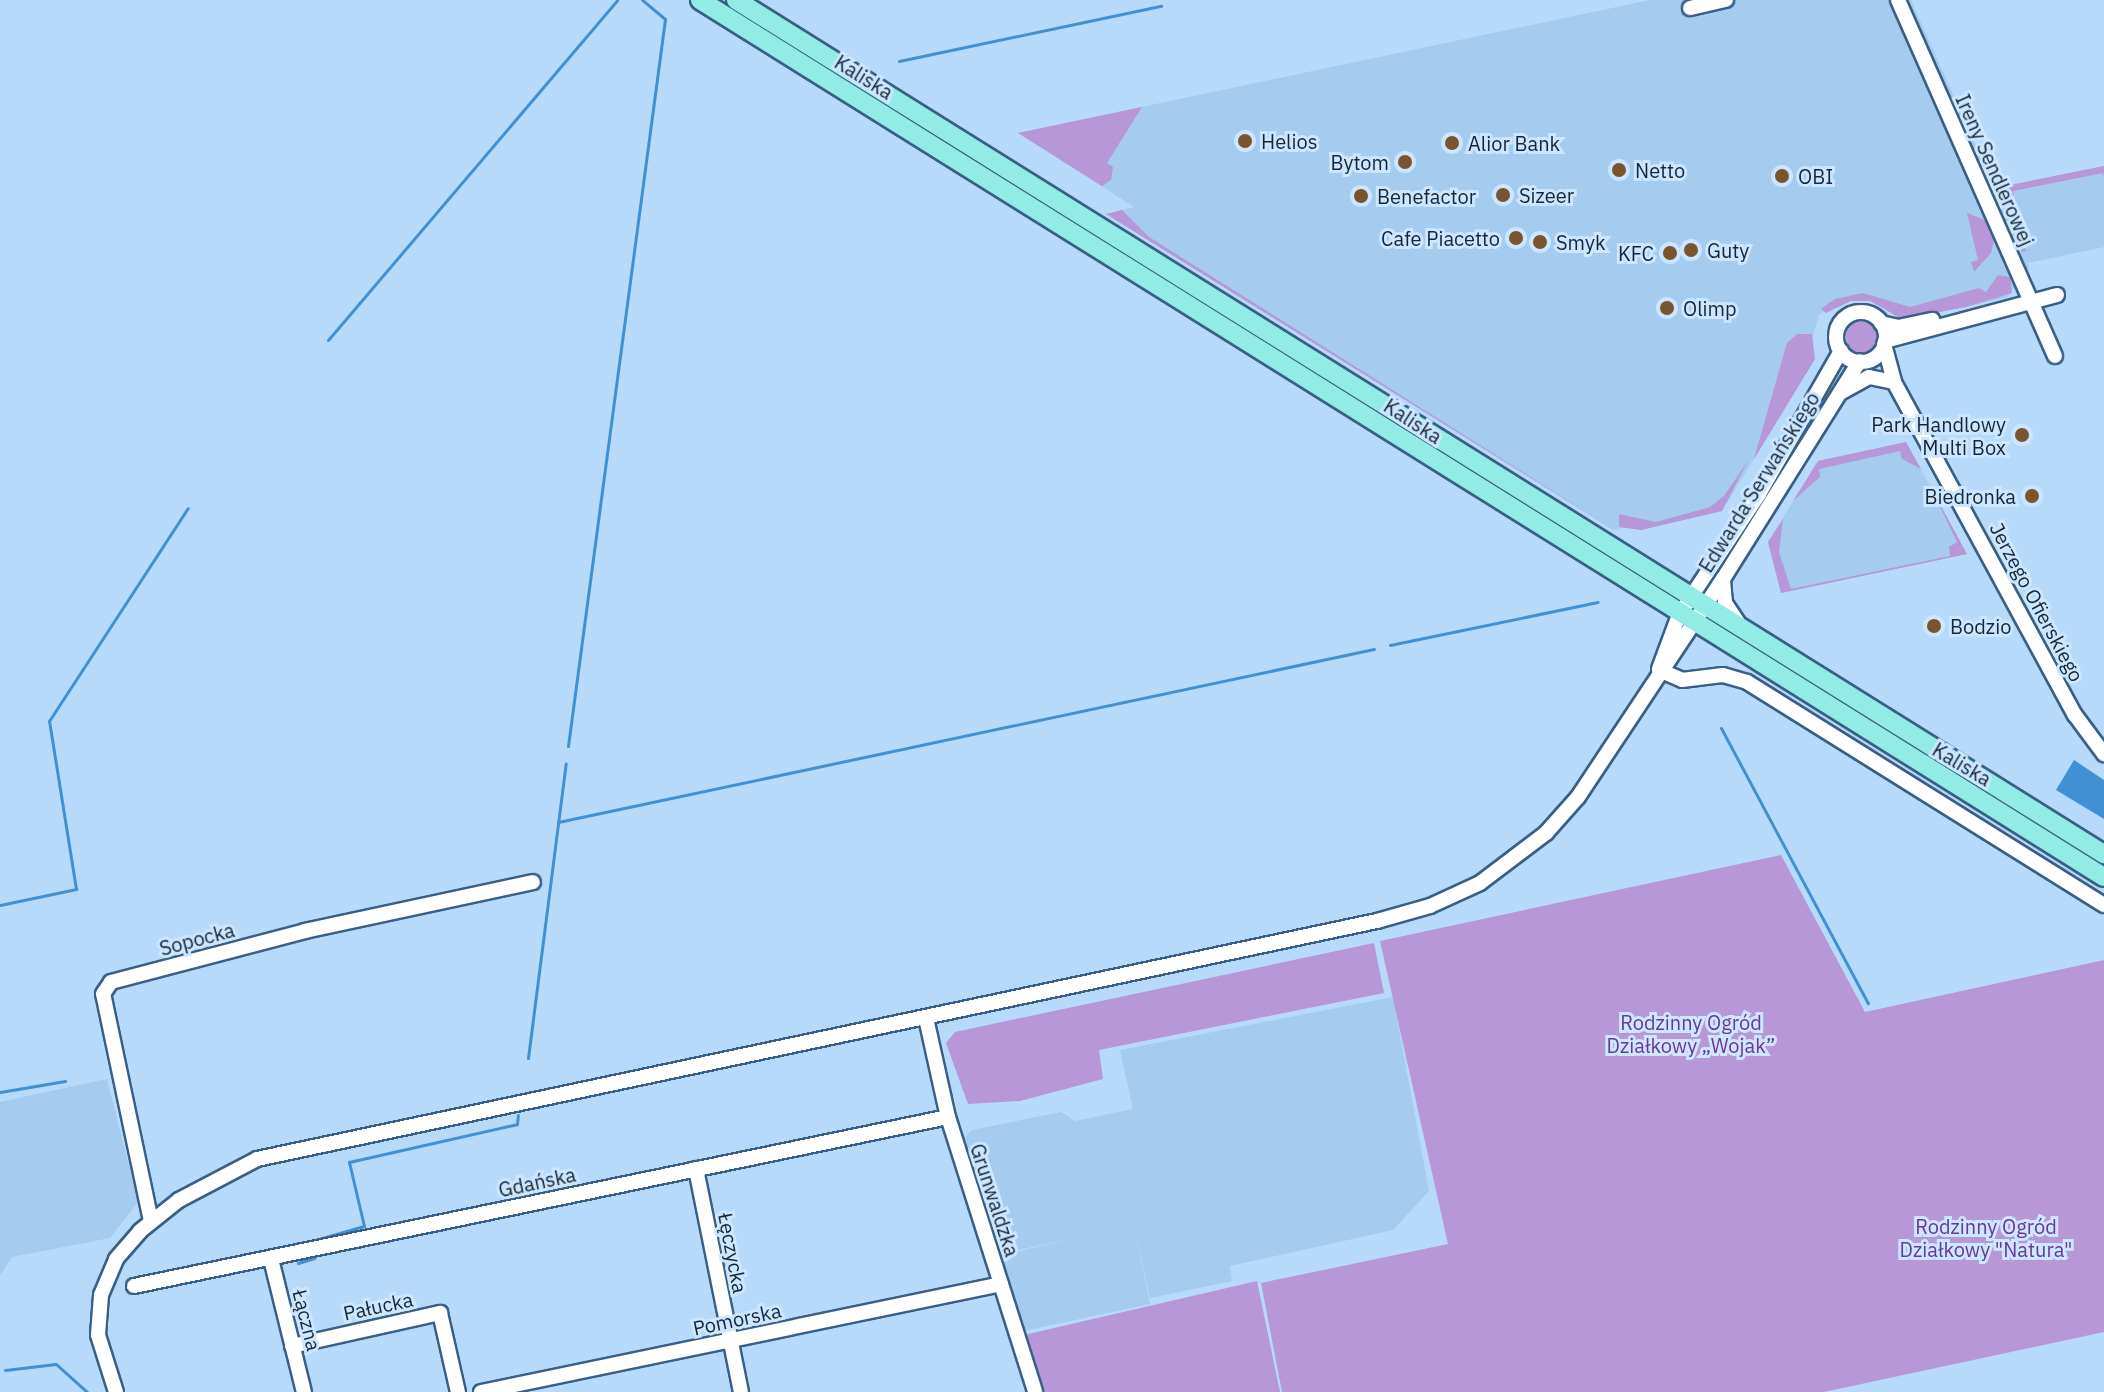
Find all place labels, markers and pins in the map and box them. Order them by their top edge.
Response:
place label: Helios [1261,129,1317,153]
place label: Alior Bank [1468,131,1560,155]
marker: Helios [1236,132,1254,150]
marker: Alior Bank [1443,134,1461,152]
place label: Bytom [1331,150,1389,174]
marker: Bytom [1396,153,1414,171]
place label: Netto [1635,158,1685,182]
marker: Netto [1610,161,1628,179]
place label: OBI [1798,164,1833,188]
marker: OBI [1773,167,1791,185]
place label: Sizeer [1519,183,1574,207]
place label: Benefactor [1377,184,1476,208]
marker: Sizeer [1494,186,1512,204]
marker: Benefactor [1352,187,1370,205]
place label: Cafe Piacetto [1381,226,1500,250]
marker: Cafe Piacetto [1507,229,1525,247]
place label: Smyk [1556,230,1605,254]
marker: Smyk [1531,233,1549,251]
place label: Guty [1707,238,1749,262]
place label: KFC [1618,241,1654,265]
marker: Guty [1682,241,1700,259]
marker: KFC [1661,244,1679,262]
place label: Olimp [1683,296,1737,320]
marker: Olimp [1658,299,1676,317]
place label: Park Handlowy Multi Box [1871,412,2006,459]
marker: Park Handlowy Multi Box [2013,426,2031,444]
place label: Biedronka [1924,484,2016,508]
marker: Biedronka [2023,487,2041,505]
place label: Bodzio [1950,614,2011,638]
marker: Bodzio [1925,617,1943,635]

